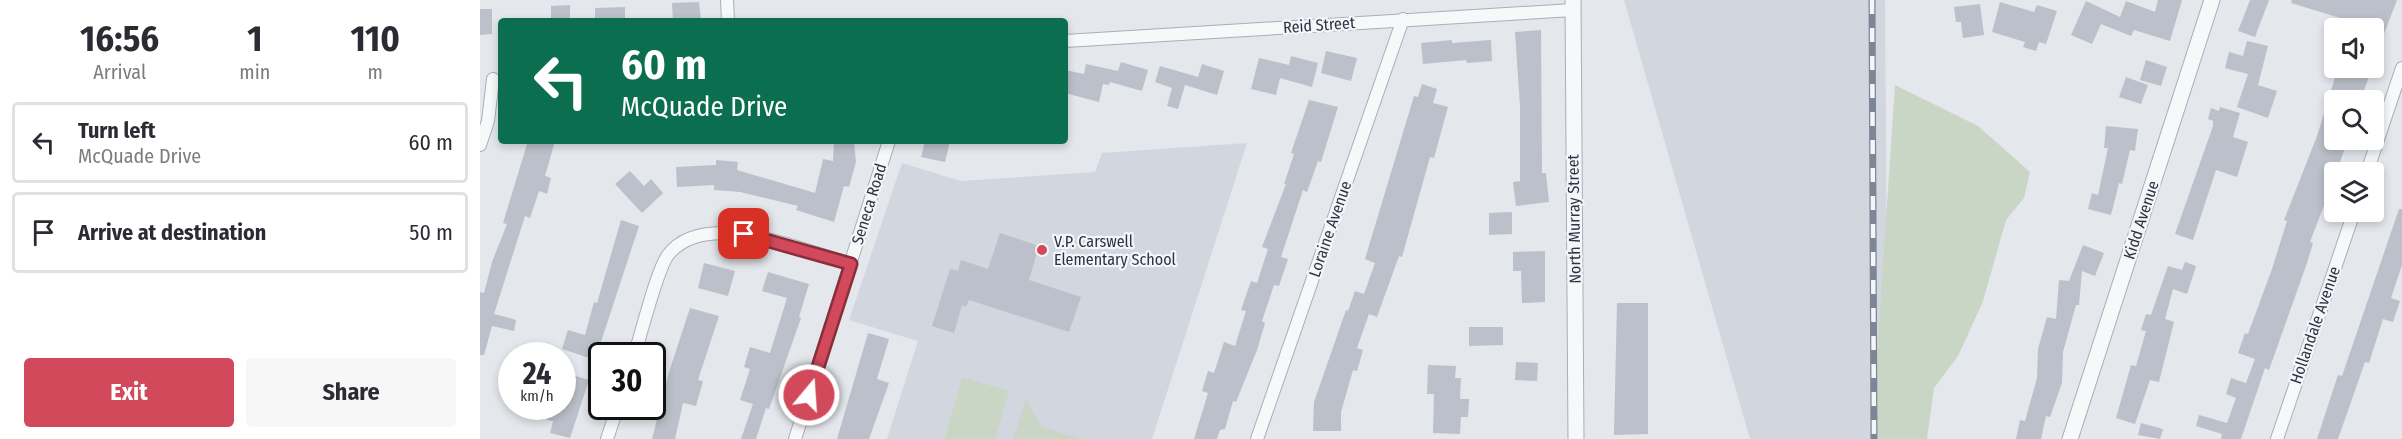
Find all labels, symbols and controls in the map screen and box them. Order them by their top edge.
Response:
street label: Reid Street [1282,13,1356,37]
text: 16:56 [80,17,159,61]
text: 1 [247,17,262,61]
text: 110 [350,17,400,61]
map controls [2324,18,2384,222]
button: sound [2324,18,2384,78]
text: 60 m [621,40,707,90]
icon: left [522,42,600,120]
text: Arrival [93,60,146,84]
text: min [239,60,270,84]
text: m [367,60,383,84]
button: search [2324,90,2384,150]
text: McQuade Drive [621,91,787,123]
text: Turn left [78,117,156,144]
icon: left [27,126,60,159]
text: 60 m [409,129,453,156]
text: McQuade Drive [78,144,201,168]
street label: North Murray Street [1563,153,1585,284]
street label: Seneca Road [848,161,890,247]
button: layers [2324,162,2384,222]
street label: Loraine Avenue [1305,178,1355,280]
street label: Kidd Avenue [2119,178,2163,262]
pin [718,208,769,259]
icon: arrive [27,216,60,249]
icon: arrive [727,217,760,250]
text: Arrive at destination [78,219,266,246]
text: 50 m [409,219,453,246]
place label: V.P. Carswell Elementary School [1054,232,1176,269]
marker: V.P. Carswell Elementary School [1035,243,1049,257]
street label: Hollandale Avenue [2286,264,2344,386]
speed limit sign: 30 [588,342,666,420]
text: 24 [523,356,551,392]
button: Exit [24,358,234,427]
button: Share [246,358,456,427]
position arrow [777,363,841,427]
text: km/h [520,387,554,405]

